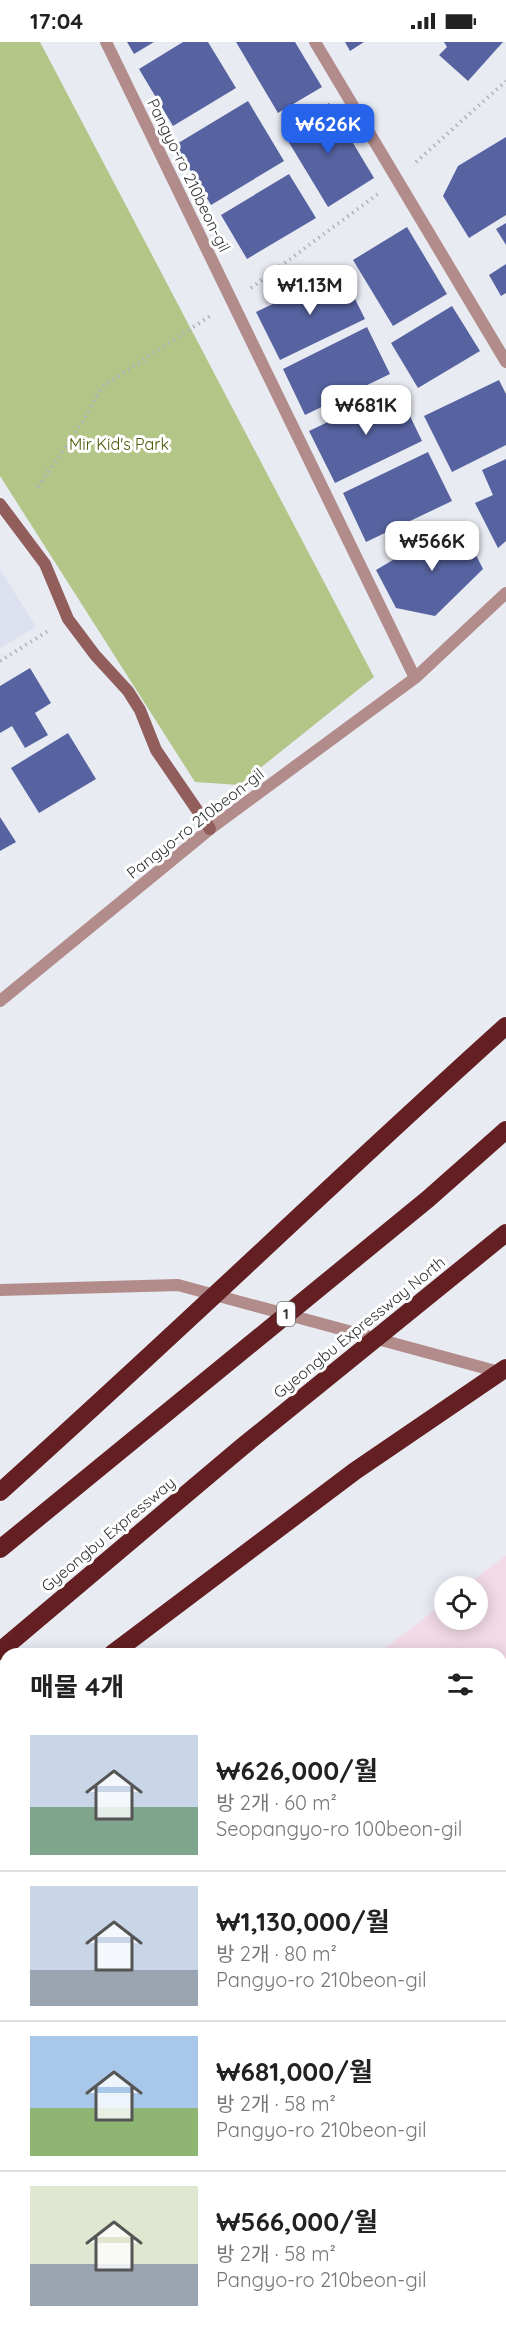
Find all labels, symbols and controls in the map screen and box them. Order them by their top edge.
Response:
text: 17:04 [30,7,83,35]
street label: Pangyo-ro 210beon-gil [143,95,235,255]
pin: ₩626K [286,104,370,155]
text: ₩626K [295,111,361,136]
pin: ₩1.13M [261,265,359,316]
text: ₩1.13M [277,272,343,297]
pin: ₩681K [324,385,408,436]
text: ₩681K [335,392,397,417]
park label: Mir Kid's Park [69,434,169,454]
pin: ₩566K [390,521,474,572]
text: ₩566K [399,528,465,553]
street label: Pangyo-ro 210beon-gil [122,763,268,883]
street label: Gyeongbu Expressway North [269,1252,449,1402]
road number: 1 [277,1302,295,1326]
street label: Gyeongbu Expressway [37,1472,179,1596]
map controls [434,1576,488,1630]
button: locate [434,1576,488,1630]
icon: filters [444,1668,477,1701]
text: 매물 4개 [30,1670,124,1703]
text: ₩626,000/월 [216,1754,378,1787]
icon: home [78,1759,150,1831]
text: 방 2개 · 60 m² [216,1790,337,1815]
text: Seopangyo-ro 100beon-gil [216,1816,462,1841]
text: ₩1,130,000/월 [216,1905,390,1938]
icon: home [78,1910,150,1982]
text: 방 2개 · 80 m² [216,1941,337,1966]
text: Pangyo-ro 210beon-gil [216,1967,427,1992]
text: ₩681,000/월 [216,2055,373,2088]
icon: home [78,2060,150,2132]
text: 방 2개 · 58 m² [216,2091,336,2116]
text: Pangyo-ro 210beon-gil [216,2117,427,2142]
text: ₩566,000/월 [216,2205,378,2238]
icon: home [78,2210,150,2282]
text: 방 2개 · 58 m² [216,2241,336,2266]
text: Pangyo-ro 210beon-gil [216,2267,427,2292]

